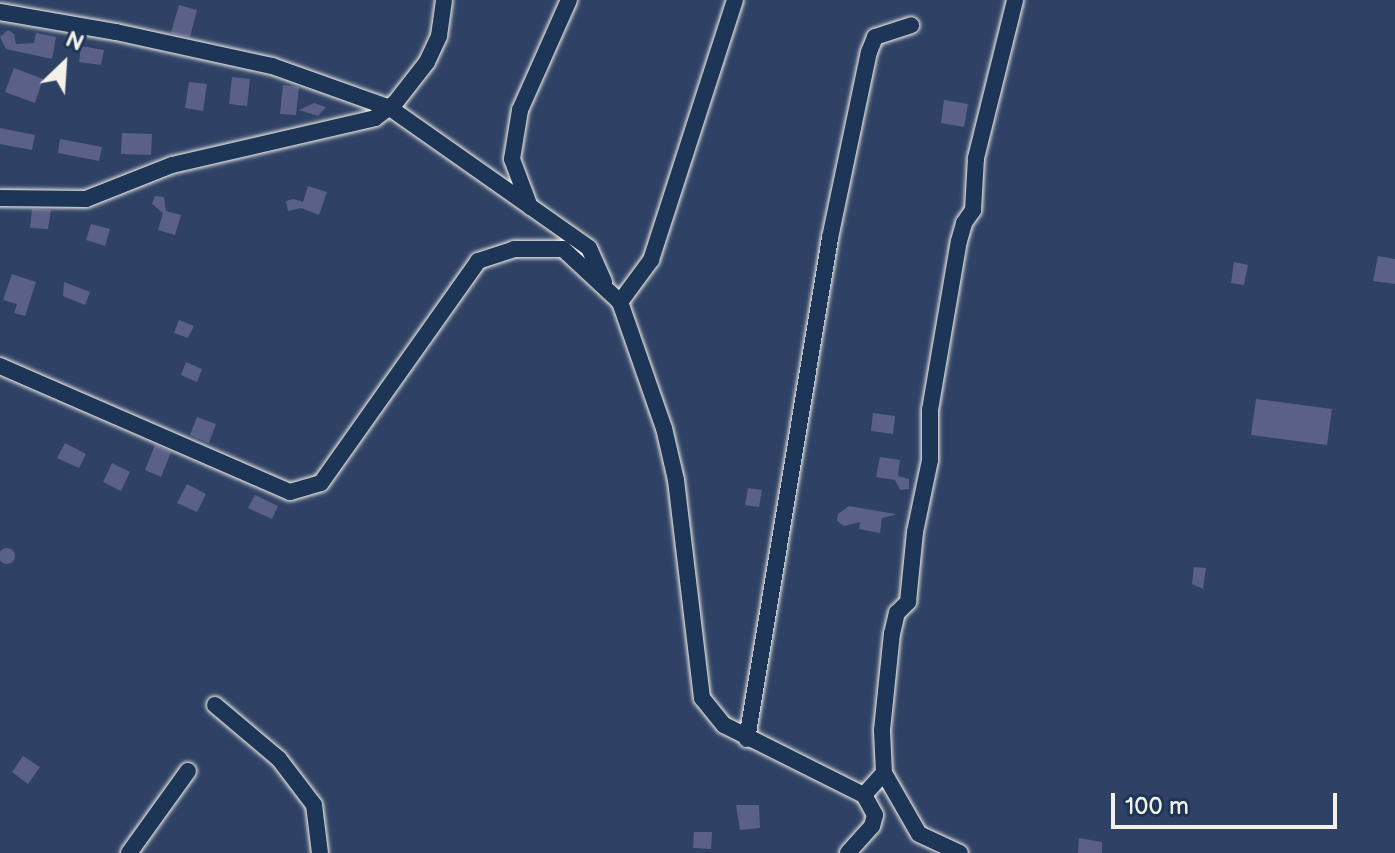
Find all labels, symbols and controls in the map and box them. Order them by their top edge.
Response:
north arrow [24,24,104,104]
text: N [61,26,88,58]
scale bar [1115,777,1341,827]
text: 100 m [1125,792,1189,821]

